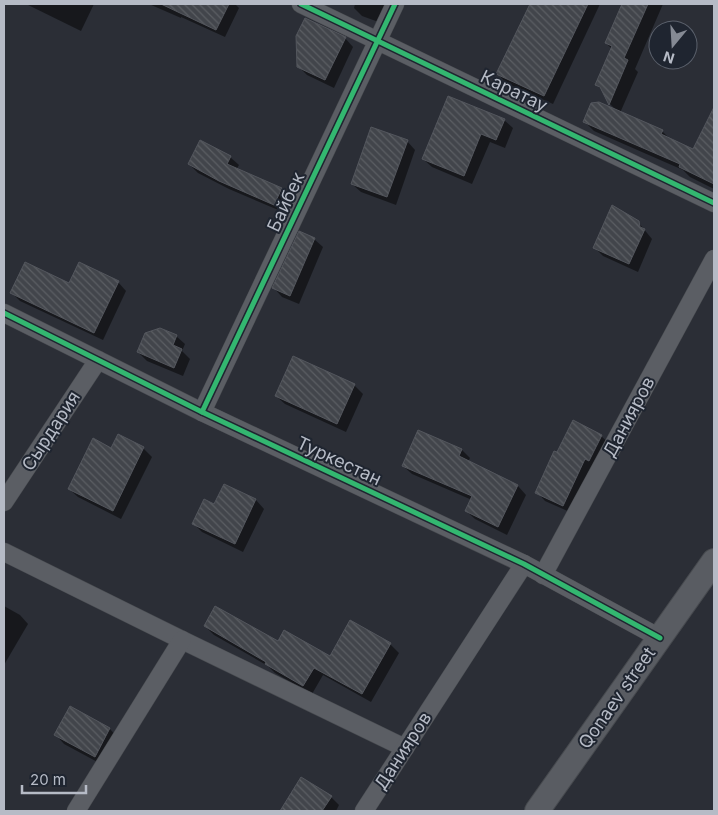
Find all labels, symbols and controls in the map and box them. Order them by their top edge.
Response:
north arrow [648,20,698,70]
text: N [661,48,677,68]
street label: Каратау [477,65,551,116]
street label: Байбек [263,168,309,235]
street label: Данияров [599,373,659,461]
street label: Сырдария [17,387,84,474]
street label: Туркестан [294,432,385,489]
street label: Qonaev street [574,643,659,753]
street label: Данияров [370,708,435,793]
scale bar [22,762,86,794]
text: 20 m [30,770,66,789]

